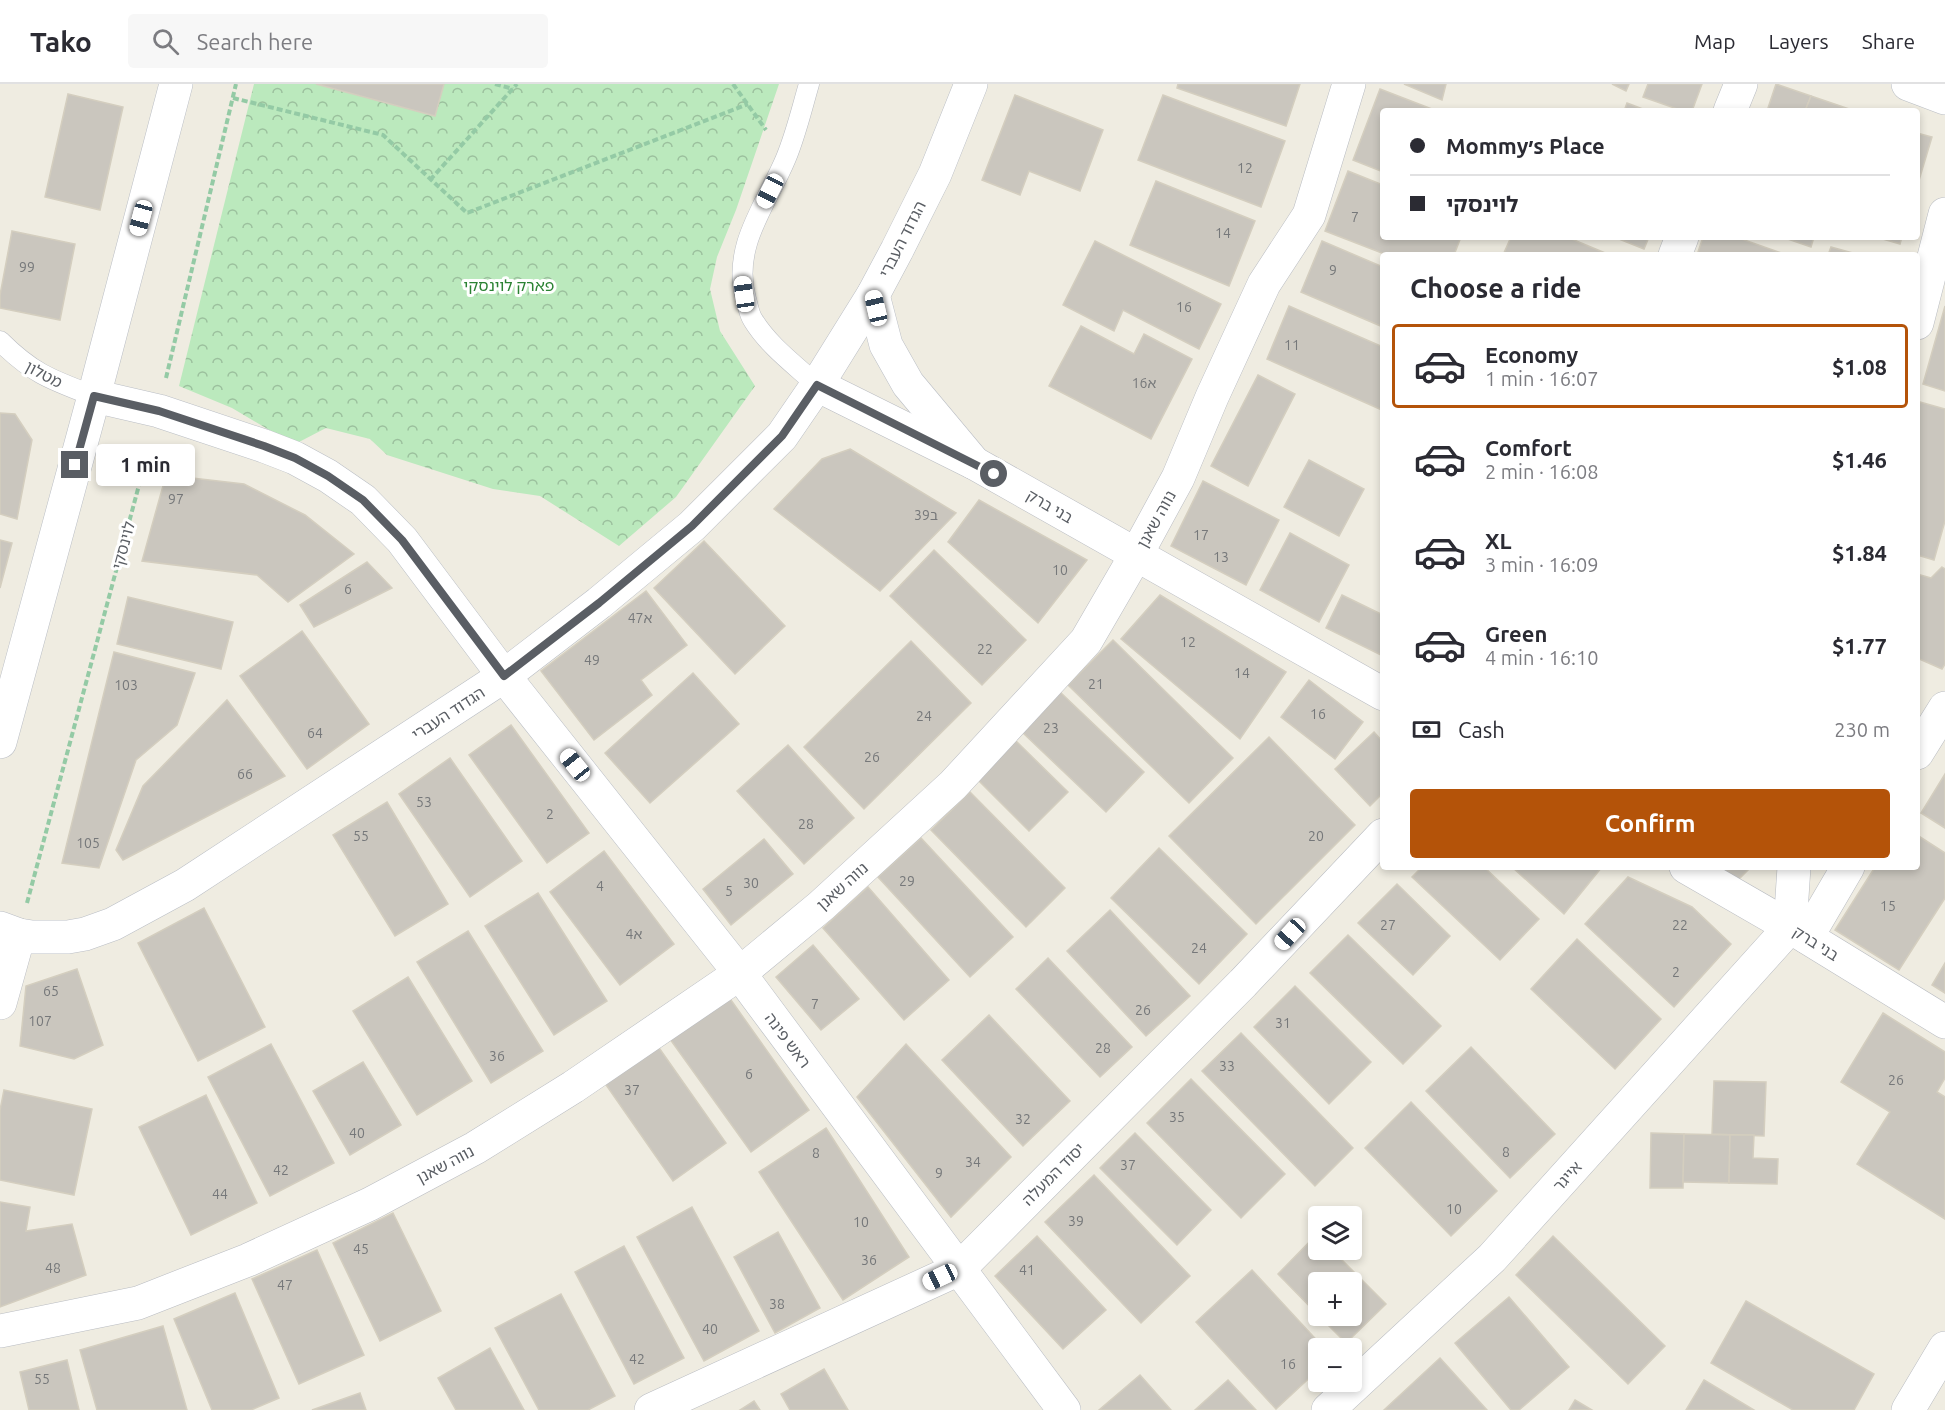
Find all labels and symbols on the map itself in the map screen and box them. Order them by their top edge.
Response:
house number: 12 [1237,160,1253,176]
car [754,171,786,211]
car [128,198,154,238]
street label: הגדוד העברי [875,198,929,280]
house number: 7 [1351,209,1359,225]
house number: 14 [1215,225,1231,241]
house number: 99 [19,259,35,275]
house number: 9 [1329,262,1337,278]
car [733,275,755,313]
park label: פארק לוינסקי [464,276,554,294]
car [863,288,889,328]
house number: 16 [1176,299,1192,315]
house number: 11 [1284,337,1300,353]
street label: מטלון [22,357,66,391]
house number: 16א [1132,375,1156,391]
callout: 1 min [96,444,195,486]
route end [61,451,88,478]
route start [980,460,1007,487]
street label: בני ברק [1024,486,1076,526]
street label: נווה שאנן [1133,487,1179,551]
house number: 97 [168,491,184,507]
house number: 39ב [914,507,938,523]
street label: לוינסקי [108,519,138,571]
house number: 17 [1193,527,1209,543]
house number: 13 [1213,549,1229,565]
house number: 10 [1052,562,1068,578]
house number: 6 [344,581,352,597]
house number: 47א [628,610,652,626]
house number: 12 [1180,634,1196,650]
house number: 22 [977,641,993,657]
house number: 49 [584,652,600,668]
house number: 14 [1234,665,1250,681]
house number: 21 [1088,676,1104,692]
house number: 103 [114,677,138,693]
street label: הגדוד העברי [408,683,488,743]
house number: 16 [1310,706,1326,722]
house number: 24 [916,708,932,724]
house number: 23 [1043,720,1059,736]
house number: 64 [307,725,323,741]
car [557,745,593,785]
house number: 26 [864,749,880,765]
house number: 66 [237,766,253,782]
house number: 53 [416,794,432,810]
house number: 2 [546,806,554,822]
house number: 28 [798,816,814,832]
house number: 55 [353,828,369,844]
house number: 20 [1308,828,1324,844]
house number: 105 [76,835,100,851]
street label: נווה שאנן [813,858,871,914]
house number: 29 [899,873,915,889]
house number: 30 [743,875,759,891]
house number: 4 [596,878,604,894]
house number: 5 [725,883,733,899]
house number: 15 [1880,898,1896,914]
car [1271,915,1309,953]
house number: 27 [1380,917,1396,933]
house number: 22 [1672,917,1688,933]
street label: בני ברק [1790,922,1842,964]
house number: 4א [626,926,643,942]
house number: 24 [1191,940,1207,956]
house number: 2 [1672,964,1680,980]
house number: 65 [43,983,59,999]
house number: 7 [811,996,819,1012]
house number: 26 [1135,1002,1151,1018]
street label: ראש פינה [762,1009,814,1071]
house number: 107 [28,1013,52,1029]
house number: 31 [1275,1015,1291,1031]
house number: 28 [1095,1040,1111,1056]
house number: 36 [489,1048,505,1064]
house number: 33 [1219,1058,1235,1074]
house number: 6 [745,1066,753,1082]
house number: 26 [1888,1072,1904,1088]
house number: 37 [624,1082,640,1098]
house number: 35 [1169,1109,1185,1125]
house number: 32 [1015,1111,1031,1127]
house number: 40 [349,1125,365,1141]
street label: יסוד המעלה [1018,1139,1088,1209]
street label: נווה שאנן [413,1141,477,1187]
house number: 8 [1502,1144,1510,1160]
house number: 8 [812,1145,820,1161]
house number: 34 [965,1154,981,1170]
house number: 37 [1120,1157,1136,1173]
street label: אייגר [1549,1157,1585,1195]
house number: 42 [273,1162,289,1178]
house number: 9 [935,1165,943,1181]
house number: 44 [212,1186,228,1202]
house number: 10 [1446,1201,1462,1217]
house number: 39 [1068,1213,1084,1229]
house number: 10 [853,1214,869,1230]
house number: 45 [353,1241,369,1257]
house number: 36 [861,1252,877,1268]
house number: 48 [45,1260,61,1276]
car [920,1261,960,1293]
house number: 41 [1019,1262,1035,1278]
house number: 47 [277,1277,293,1293]
house number: 38 [769,1296,785,1312]
house number: 40 [702,1321,718,1337]
house number: 42 [629,1351,645,1367]
house number: 16 [1280,1356,1296,1372]
house number: 55 [34,1371,50,1387]

